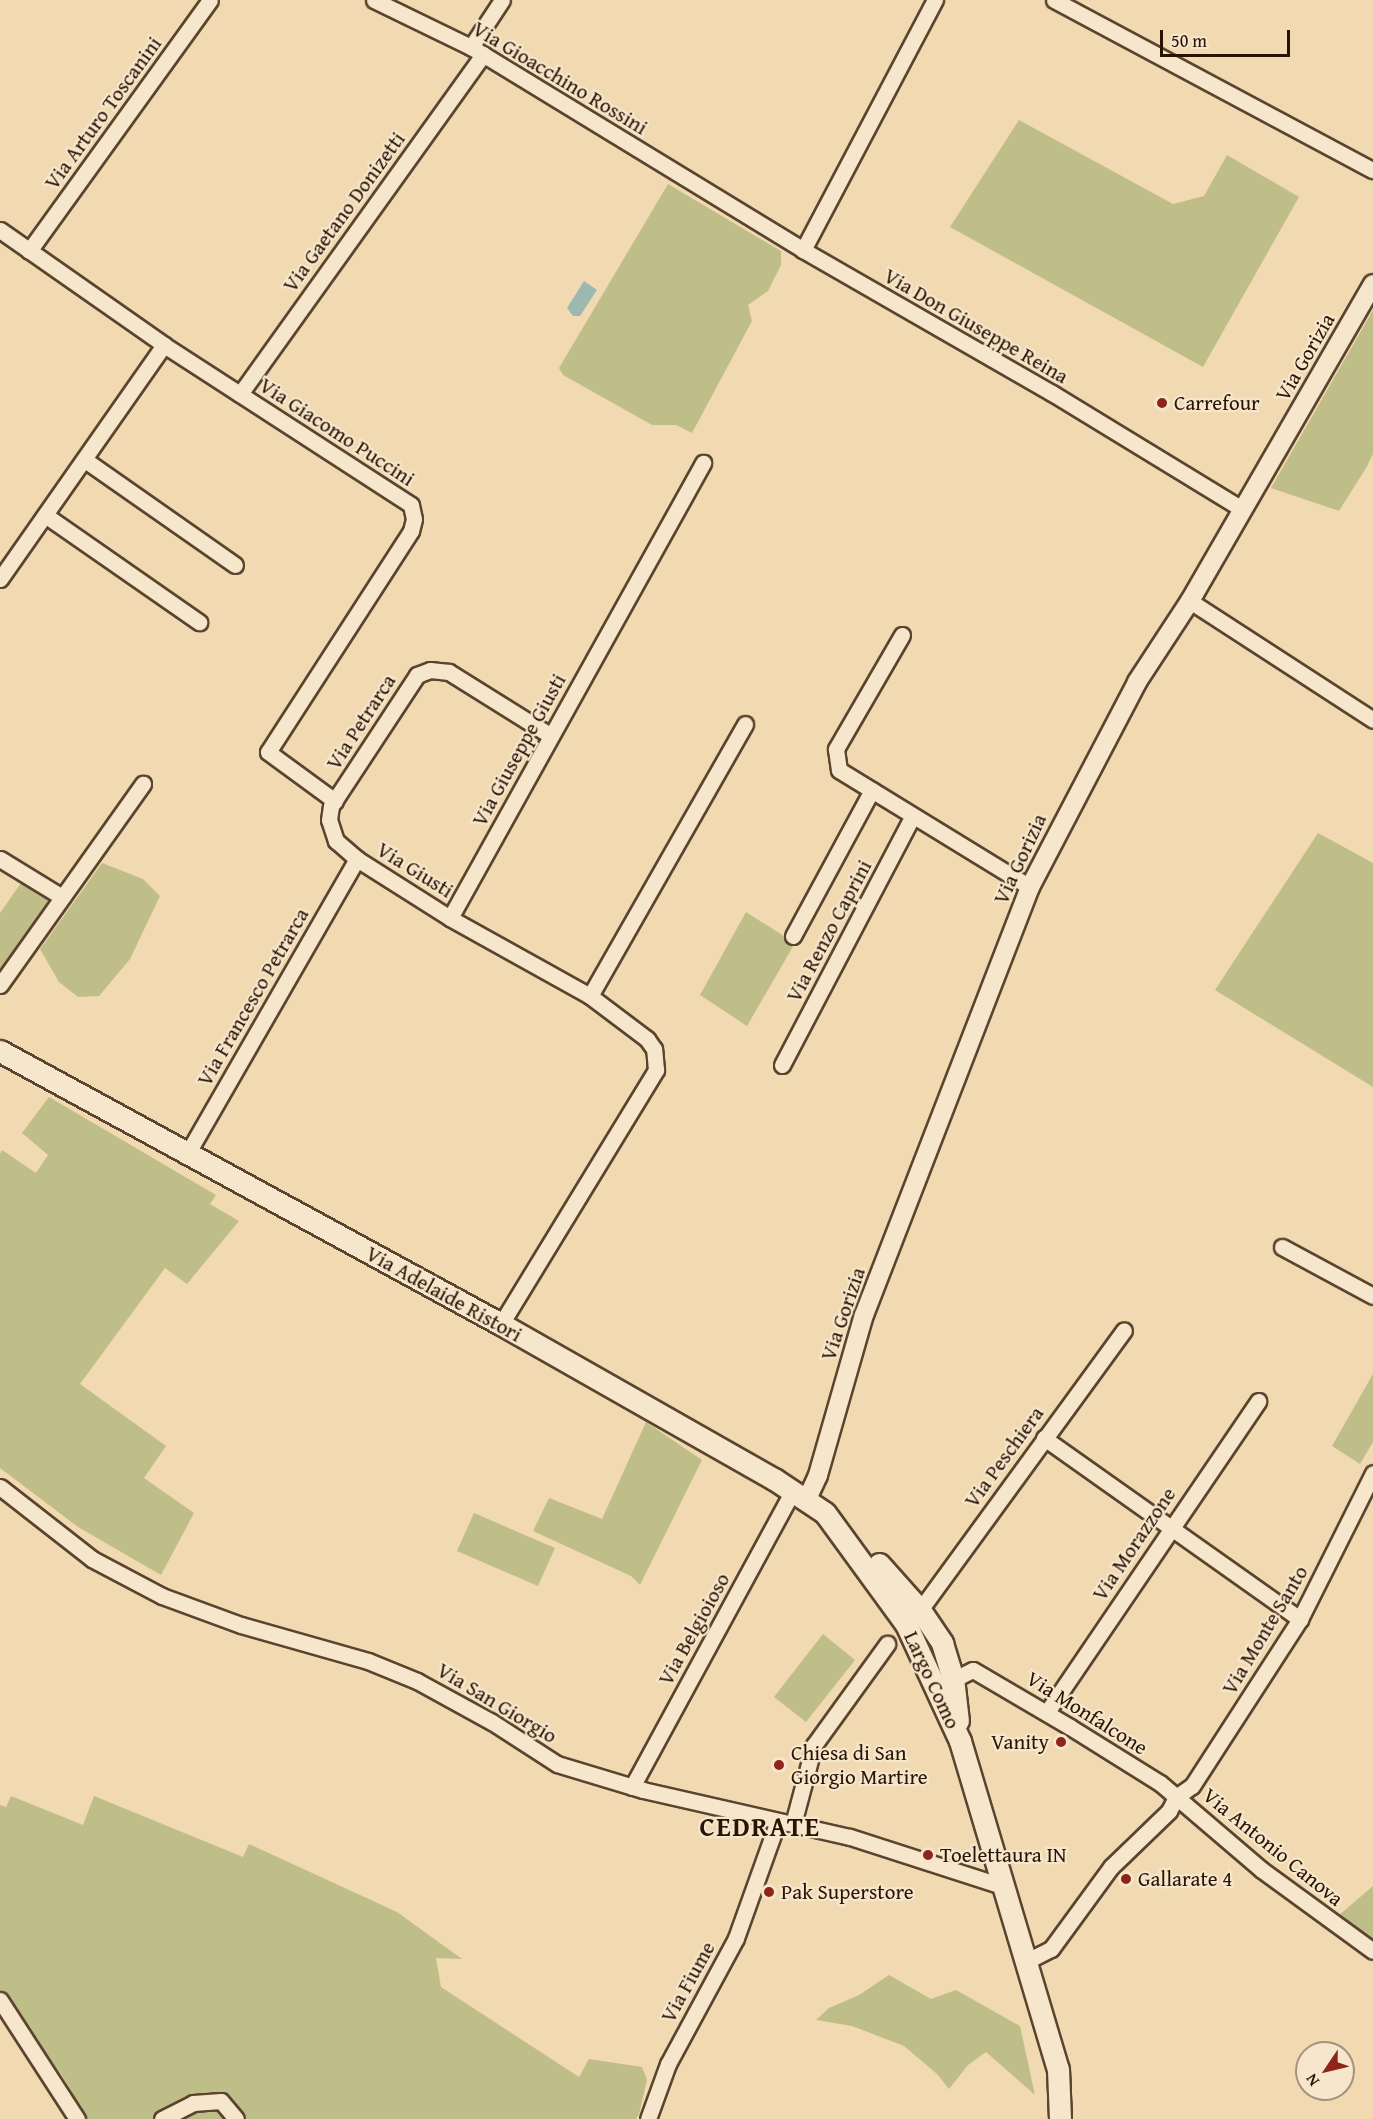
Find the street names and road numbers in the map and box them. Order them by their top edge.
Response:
street label: Via Gioacchino Rossini [468,16,652,140]
street label: Via Arturo Toscanini [39,32,167,194]
street label: Via Gaetano Donizetti [277,127,411,297]
street label: Via Don Giuseppe Reina [879,263,1073,389]
street label: Via Gorizia [1270,309,1340,405]
street label: Via Giacomo Puccini [255,372,419,492]
street label: Via Giuseppe Giusti [467,669,571,831]
street label: Via Petrarca [321,670,401,774]
street label: Via Gorizia [988,810,1052,908]
street label: Via Giusti [372,837,458,903]
street label: Via Renzo Caprini [781,856,877,1006]
street label: Via Francesco Petrarca [192,904,314,1090]
street label: Via Adelaide Ristori [362,1241,526,1347]
street label: Via Gorizia [815,1264,871,1364]
street label: Via Peschiera [959,1402,1049,1512]
street label: Via Morazzone [1087,1483,1181,1605]
street label: Via Monte Santo [1217,1561,1313,1699]
street label: Via Belgioioso [653,1568,735,1690]
street label: Largo Como [898,1627,966,1733]
street label: Via San Giorgio [432,1657,562,1749]
street label: Via Monfalcone [1022,1666,1152,1760]
street label: Via Antonio Canova [1198,1783,1348,1911]
street label: Via Fiume [655,1937,721,2027]

